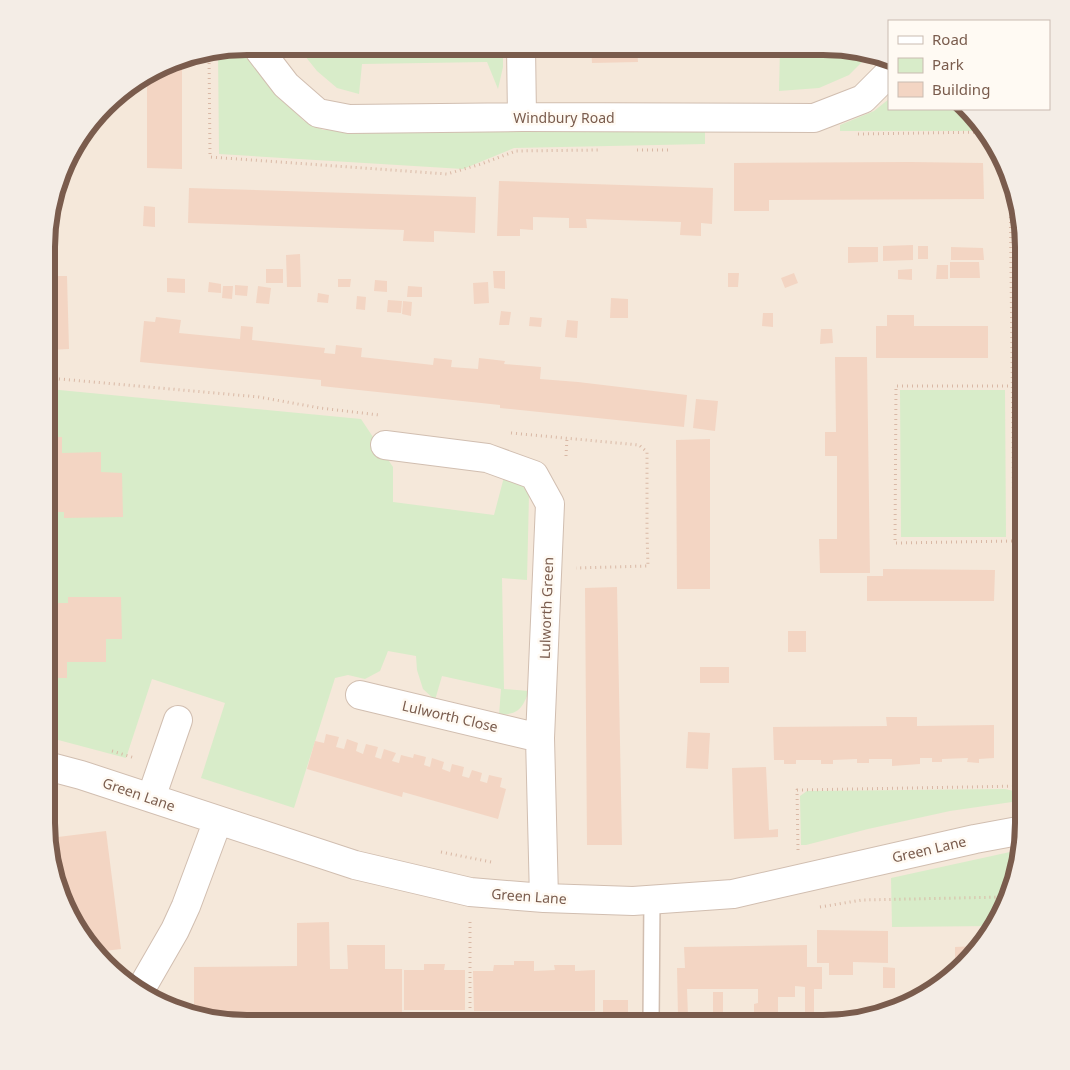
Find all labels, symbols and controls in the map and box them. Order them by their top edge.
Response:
legend [888,20,1050,110]
text: Road [932,29,968,49]
text: Park [932,54,964,74]
text: Building [932,79,990,99]
street label: Windbury Road [513,108,615,127]
street label: Lulworth Green [535,557,557,659]
street label: Lulworth Close [400,696,500,736]
street label: Green Lane [100,773,178,815]
street label: Green Lane [890,831,968,867]
street label: Green Lane [491,884,567,908]

